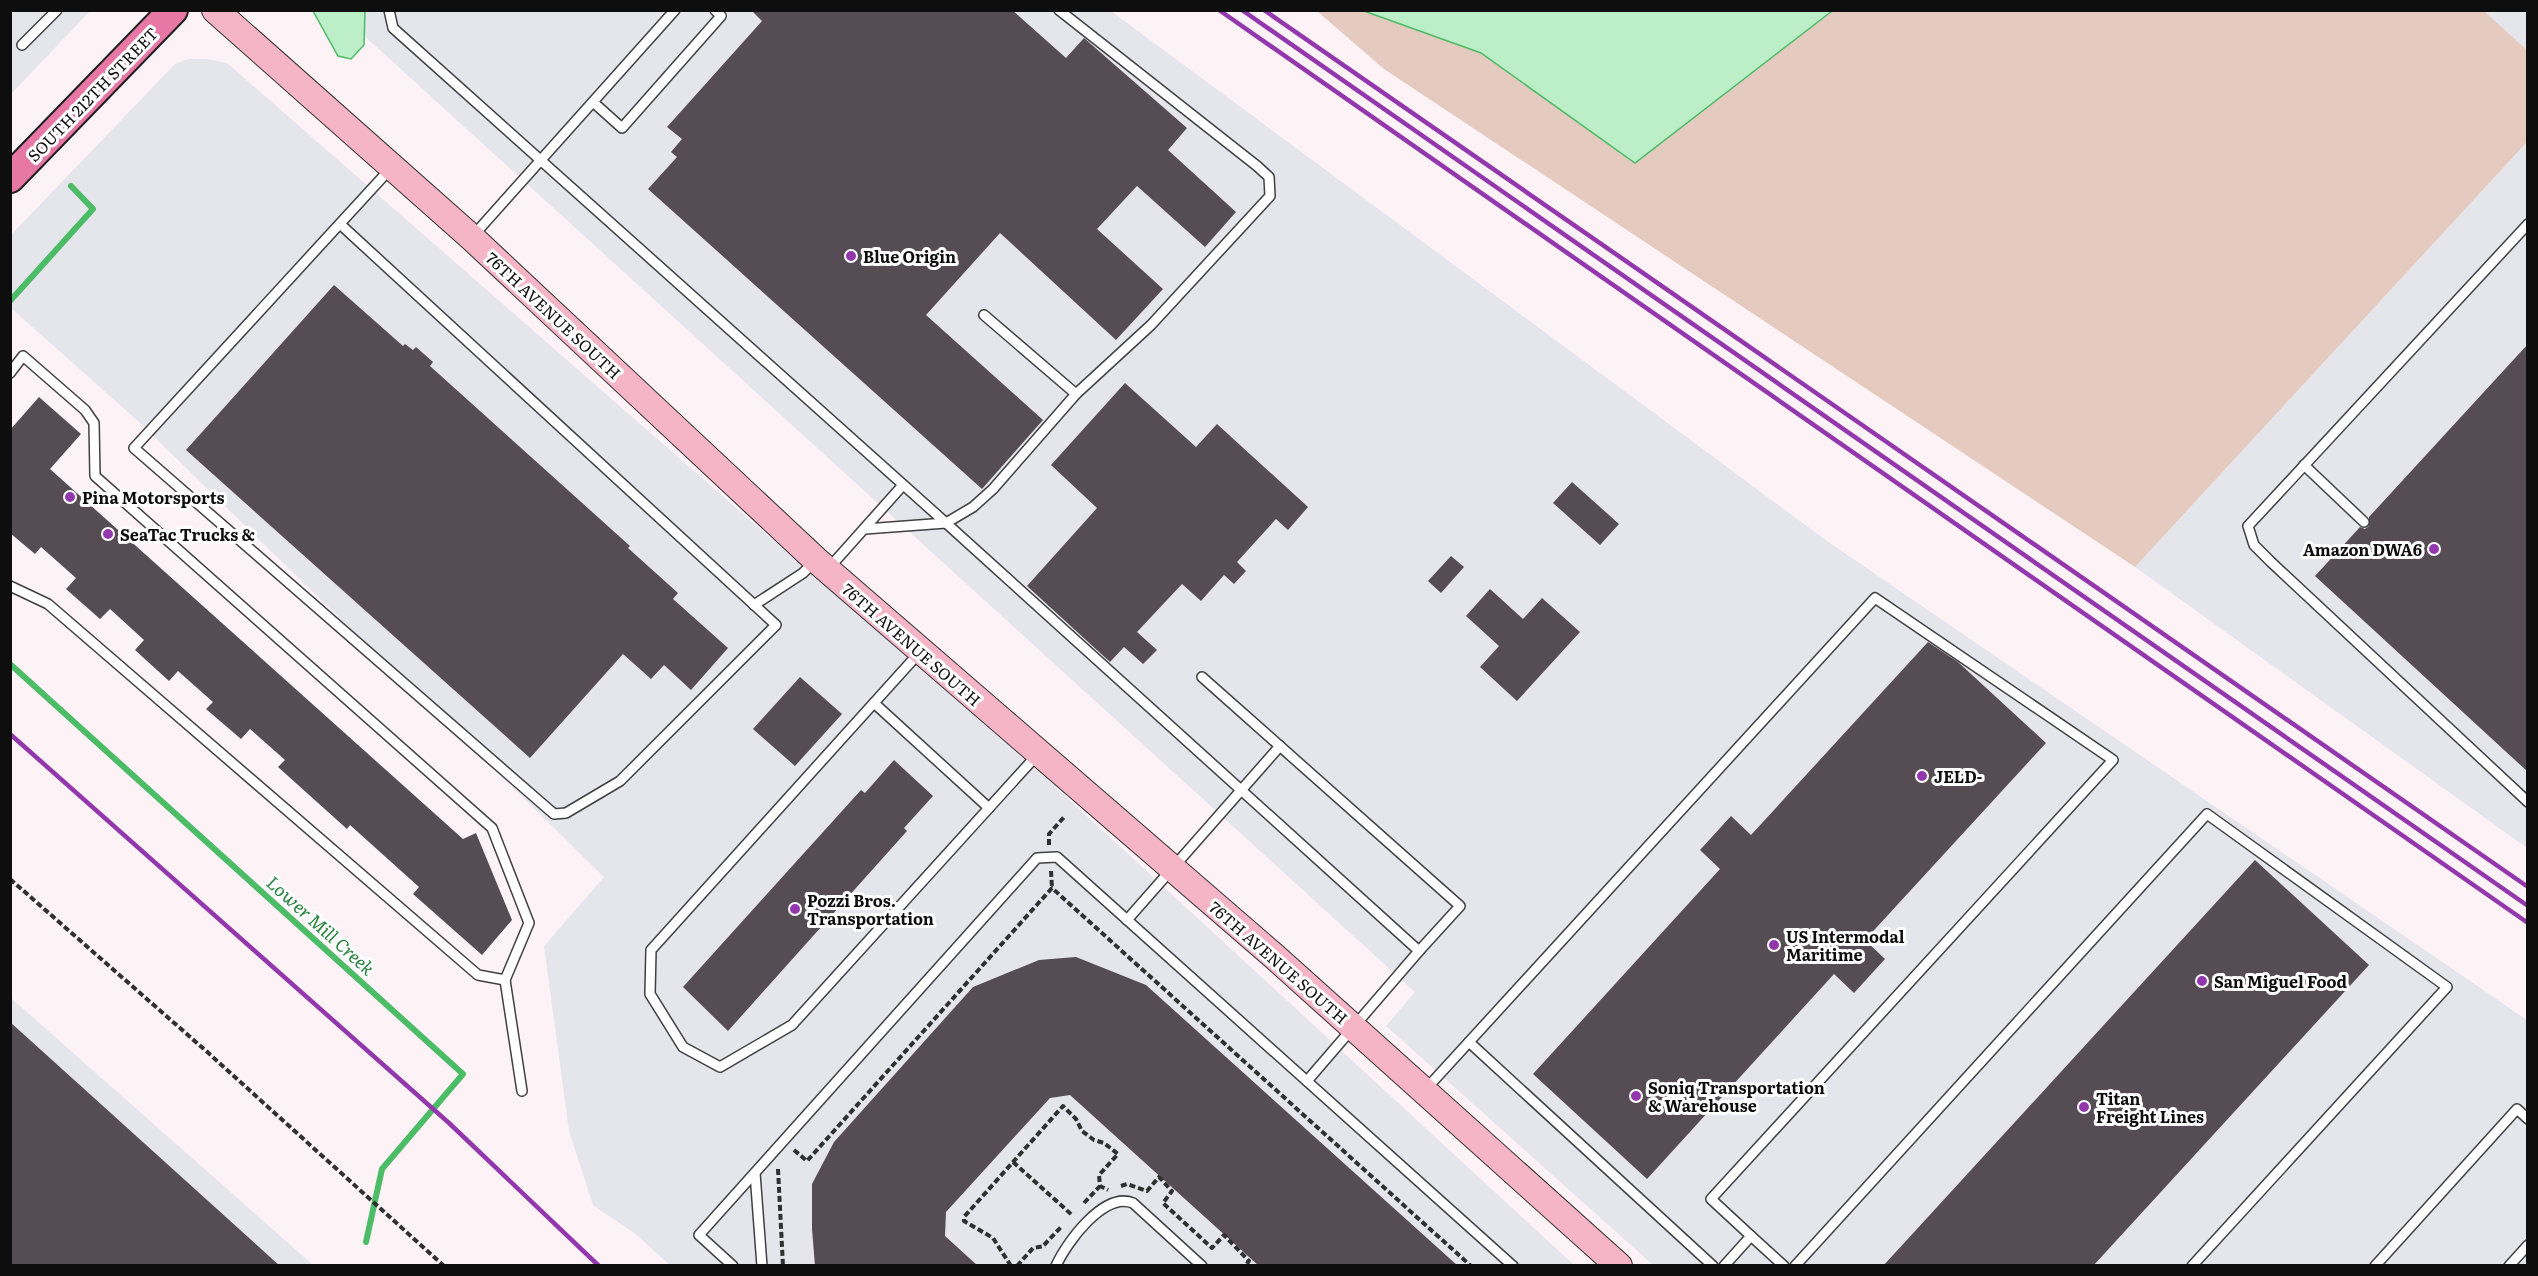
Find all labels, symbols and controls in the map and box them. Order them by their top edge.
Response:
street label: SOUTH 212TH STREET [21,21,163,167]
place label: Blue Origin [863,244,956,268]
street label: 76TH AVENUE SOUTH [481,246,627,384]
marker: Blue Origin [844,249,858,263]
place label: Pina Motorsports [82,485,224,509]
marker: Pina Motorsports [63,490,77,504]
place label: SeaTac Trucks & [120,522,255,546]
marker: SeaTac Trucks & [101,527,115,541]
place label: Amazon DWA6 [2303,537,2422,561]
marker: Amazon DWA6 [2427,542,2441,556]
street label: 76TH AVENUE SOUTH [837,577,987,711]
place label: JELD- [1934,764,1982,788]
marker: JELD- [1915,769,1929,783]
water label: Lower Mill Creek [261,869,381,981]
place label: Pozzi Bros. Transportation [807,888,934,930]
street label: 76TH AVENUE SOUTH [1204,895,1354,1029]
marker: Pozzi Bros. Transportation [788,902,802,916]
place label: US Intermodal Maritime [1786,924,1905,966]
marker: US Intermodal Maritime [1767,938,1781,952]
place label: San Miguel Food [2214,969,2347,993]
marker: San Miguel Food [2195,974,2209,988]
place label: Soniq Transportation & Warehouse [1648,1075,1825,1117]
place label: Titan Freight Lines [2096,1086,2204,1128]
marker: Soniq Transportation & Warehouse [1629,1089,1643,1103]
marker: Titan Freight Lines [2077,1100,2091,1114]

